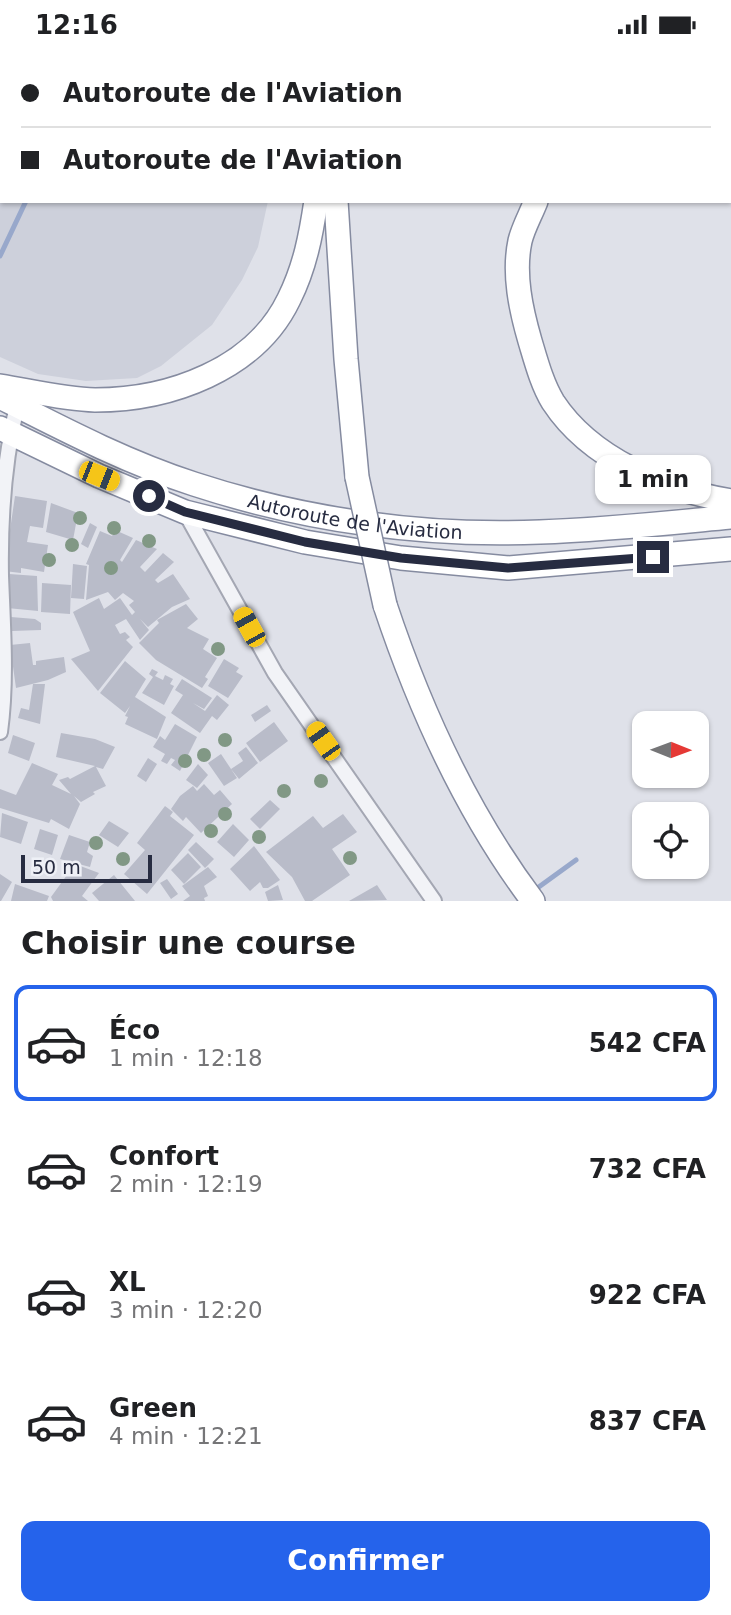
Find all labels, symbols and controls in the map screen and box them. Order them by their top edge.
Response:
text: 12:16 [35,10,118,40]
text: Autoroute de l'Aviation [63,78,403,108]
text: Autoroute de l'Aviation [63,145,403,175]
callout: 1 min [595,455,711,505]
car [76,458,123,494]
text: 1 min [617,466,689,492]
route start [133,480,165,512]
street label: Autoroute de l'Aviation [245,489,463,543]
route end [637,541,669,573]
car [230,604,269,650]
north arrow [632,711,709,787]
map controls [632,711,709,879]
car [303,718,344,764]
button: locate [632,802,709,879]
scale bar [21,852,152,884]
text: 50 m [32,856,81,878]
text: Choisir une course [21,924,356,962]
icon: car [25,1012,88,1075]
text: Éco [109,1015,160,1045]
text: 542 CFA [589,1028,706,1058]
text: 1 min · 12:18 [109,1045,263,1071]
icon: car [25,1138,88,1201]
text: Confort [109,1141,219,1171]
text: 732 CFA [589,1154,706,1184]
text: 2 min · 12:19 [109,1171,263,1197]
icon: car [25,1264,88,1327]
text: XL [109,1267,146,1297]
text: 922 CFA [589,1280,706,1310]
text: 3 min · 12:20 [109,1297,263,1323]
icon: car [25,1390,88,1453]
text: Green [109,1393,197,1423]
text: 837 CFA [589,1406,706,1436]
text: 4 min · 12:21 [109,1423,263,1449]
button: Confirmer [21,1521,710,1601]

